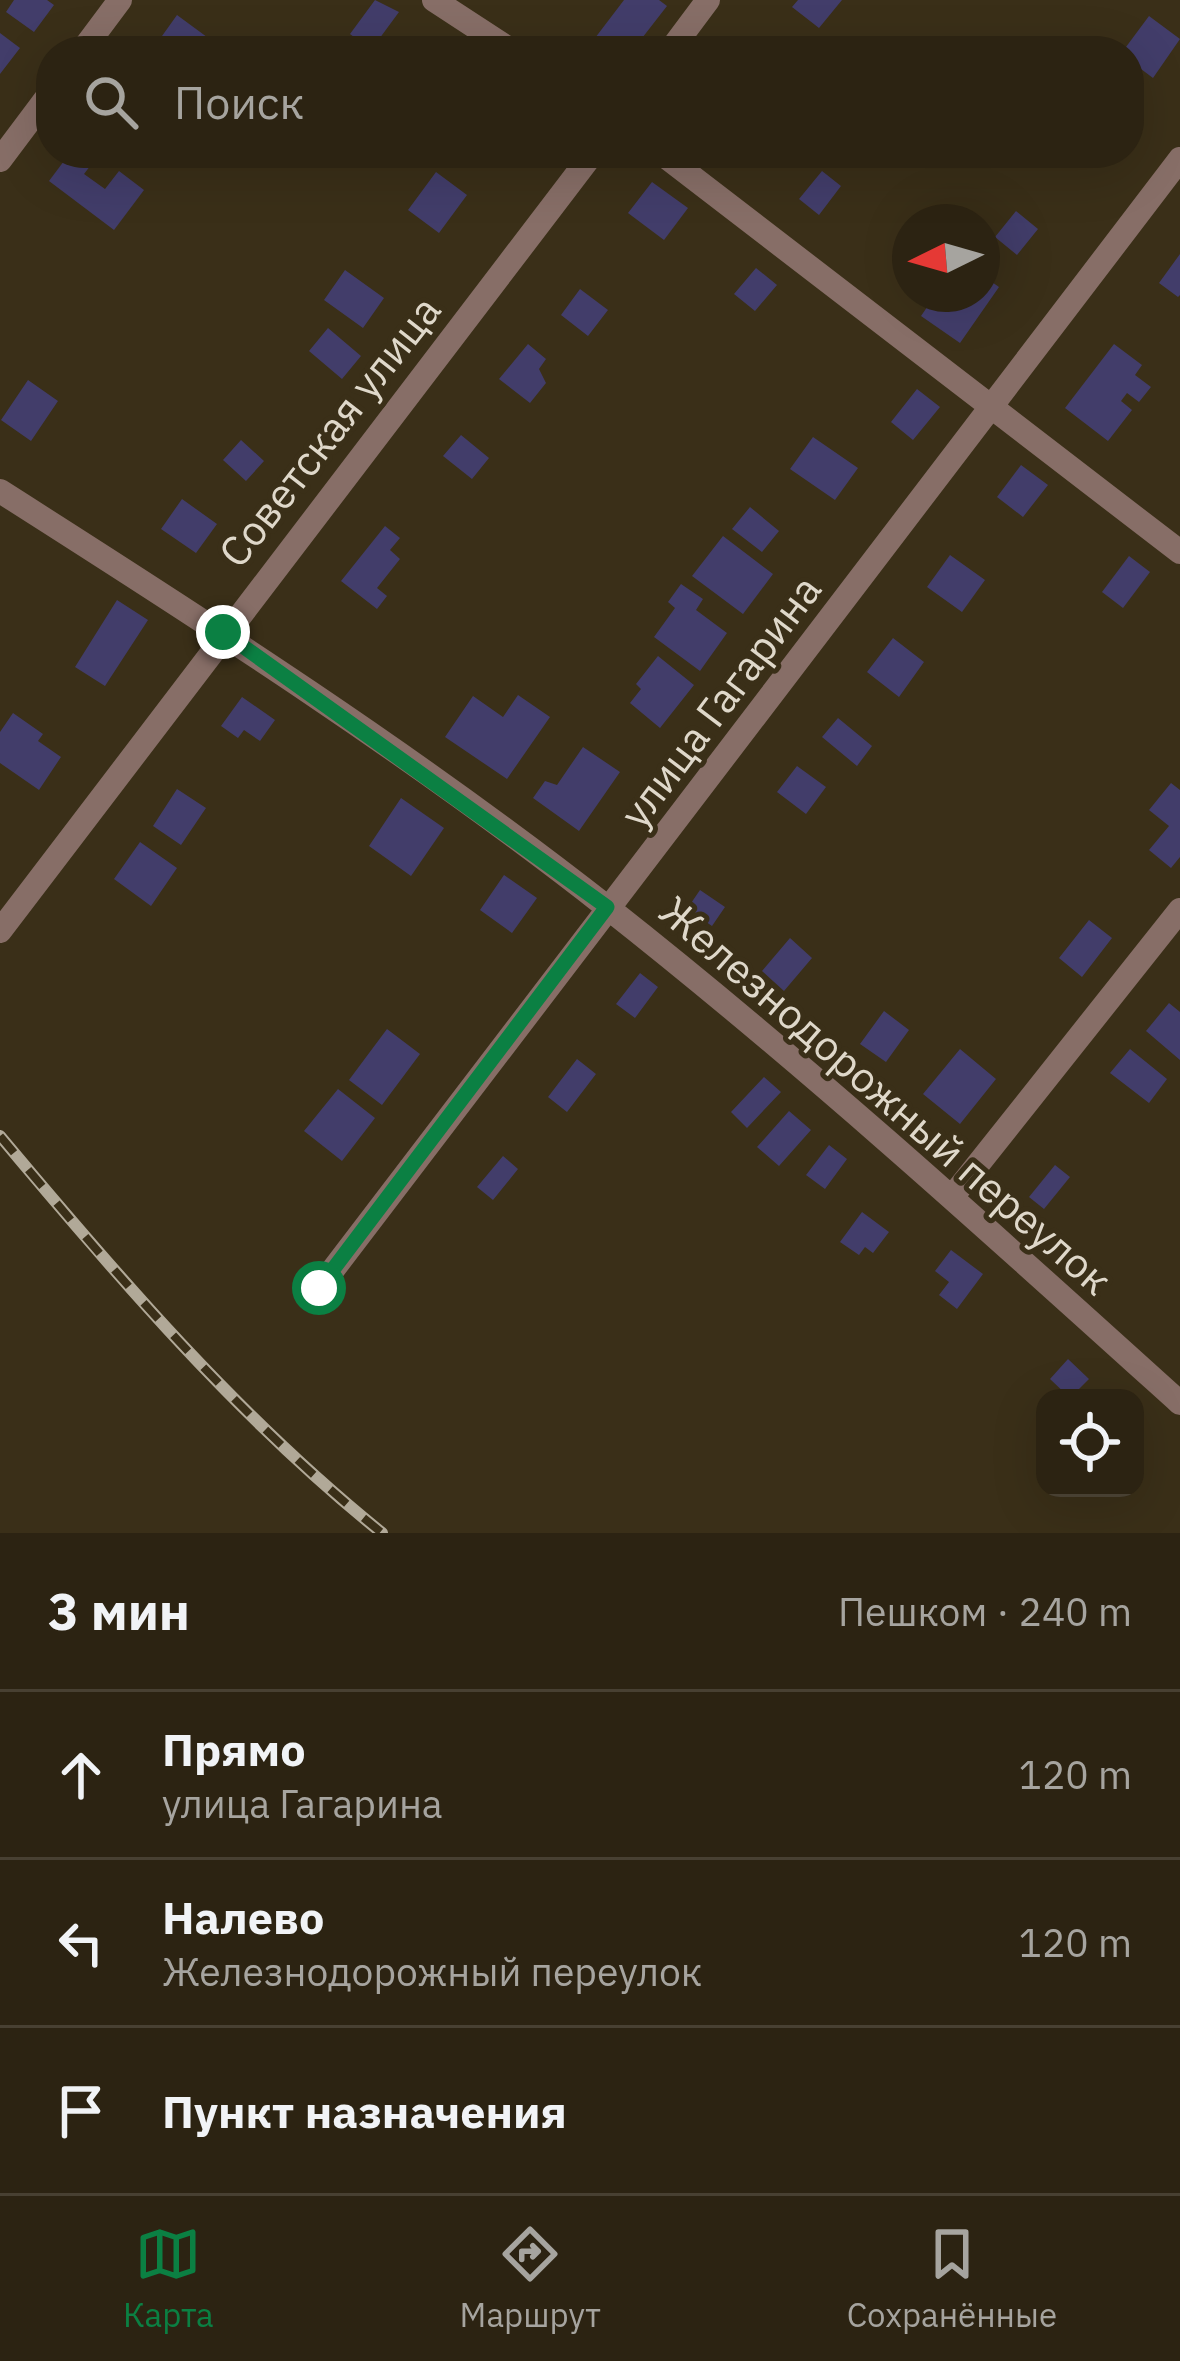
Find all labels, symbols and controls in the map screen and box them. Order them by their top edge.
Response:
search box [36,36,1144,168]
icon: search [78,69,144,135]
text: Поиск [174,73,304,131]
north arrow [892,204,1000,312]
street label: Советская улица [206,284,452,578]
street label: улица Гагарина [607,564,833,838]
route end [196,605,250,659]
street label: Железнодорожный переулок [648,883,1124,1307]
route start [292,1261,346,1315]
map controls [1036,1389,1144,1497]
button: locate [1036,1389,1144,1497]
text: 3 мин [48,1578,190,1644]
text: Пешком · 240 m [838,1586,1132,1637]
text: Прямо [162,1720,306,1778]
icon: ahead [48,1742,114,1808]
text: 120 m [1019,1749,1132,1800]
text: улица Гагарина [162,1778,443,1829]
text: Налево [162,1888,324,1946]
icon: left [48,1910,114,1976]
text: 120 m [1019,1917,1132,1968]
text: Железнодорожный переулок [162,1946,702,1997]
icon: arrive [48,2078,114,2144]
text: Пункт назначения [162,2082,567,2140]
tab: Карта [123,2221,214,2336]
tab: Маршрут [460,2221,601,2336]
tab: Сохранённые [847,2221,1057,2336]

